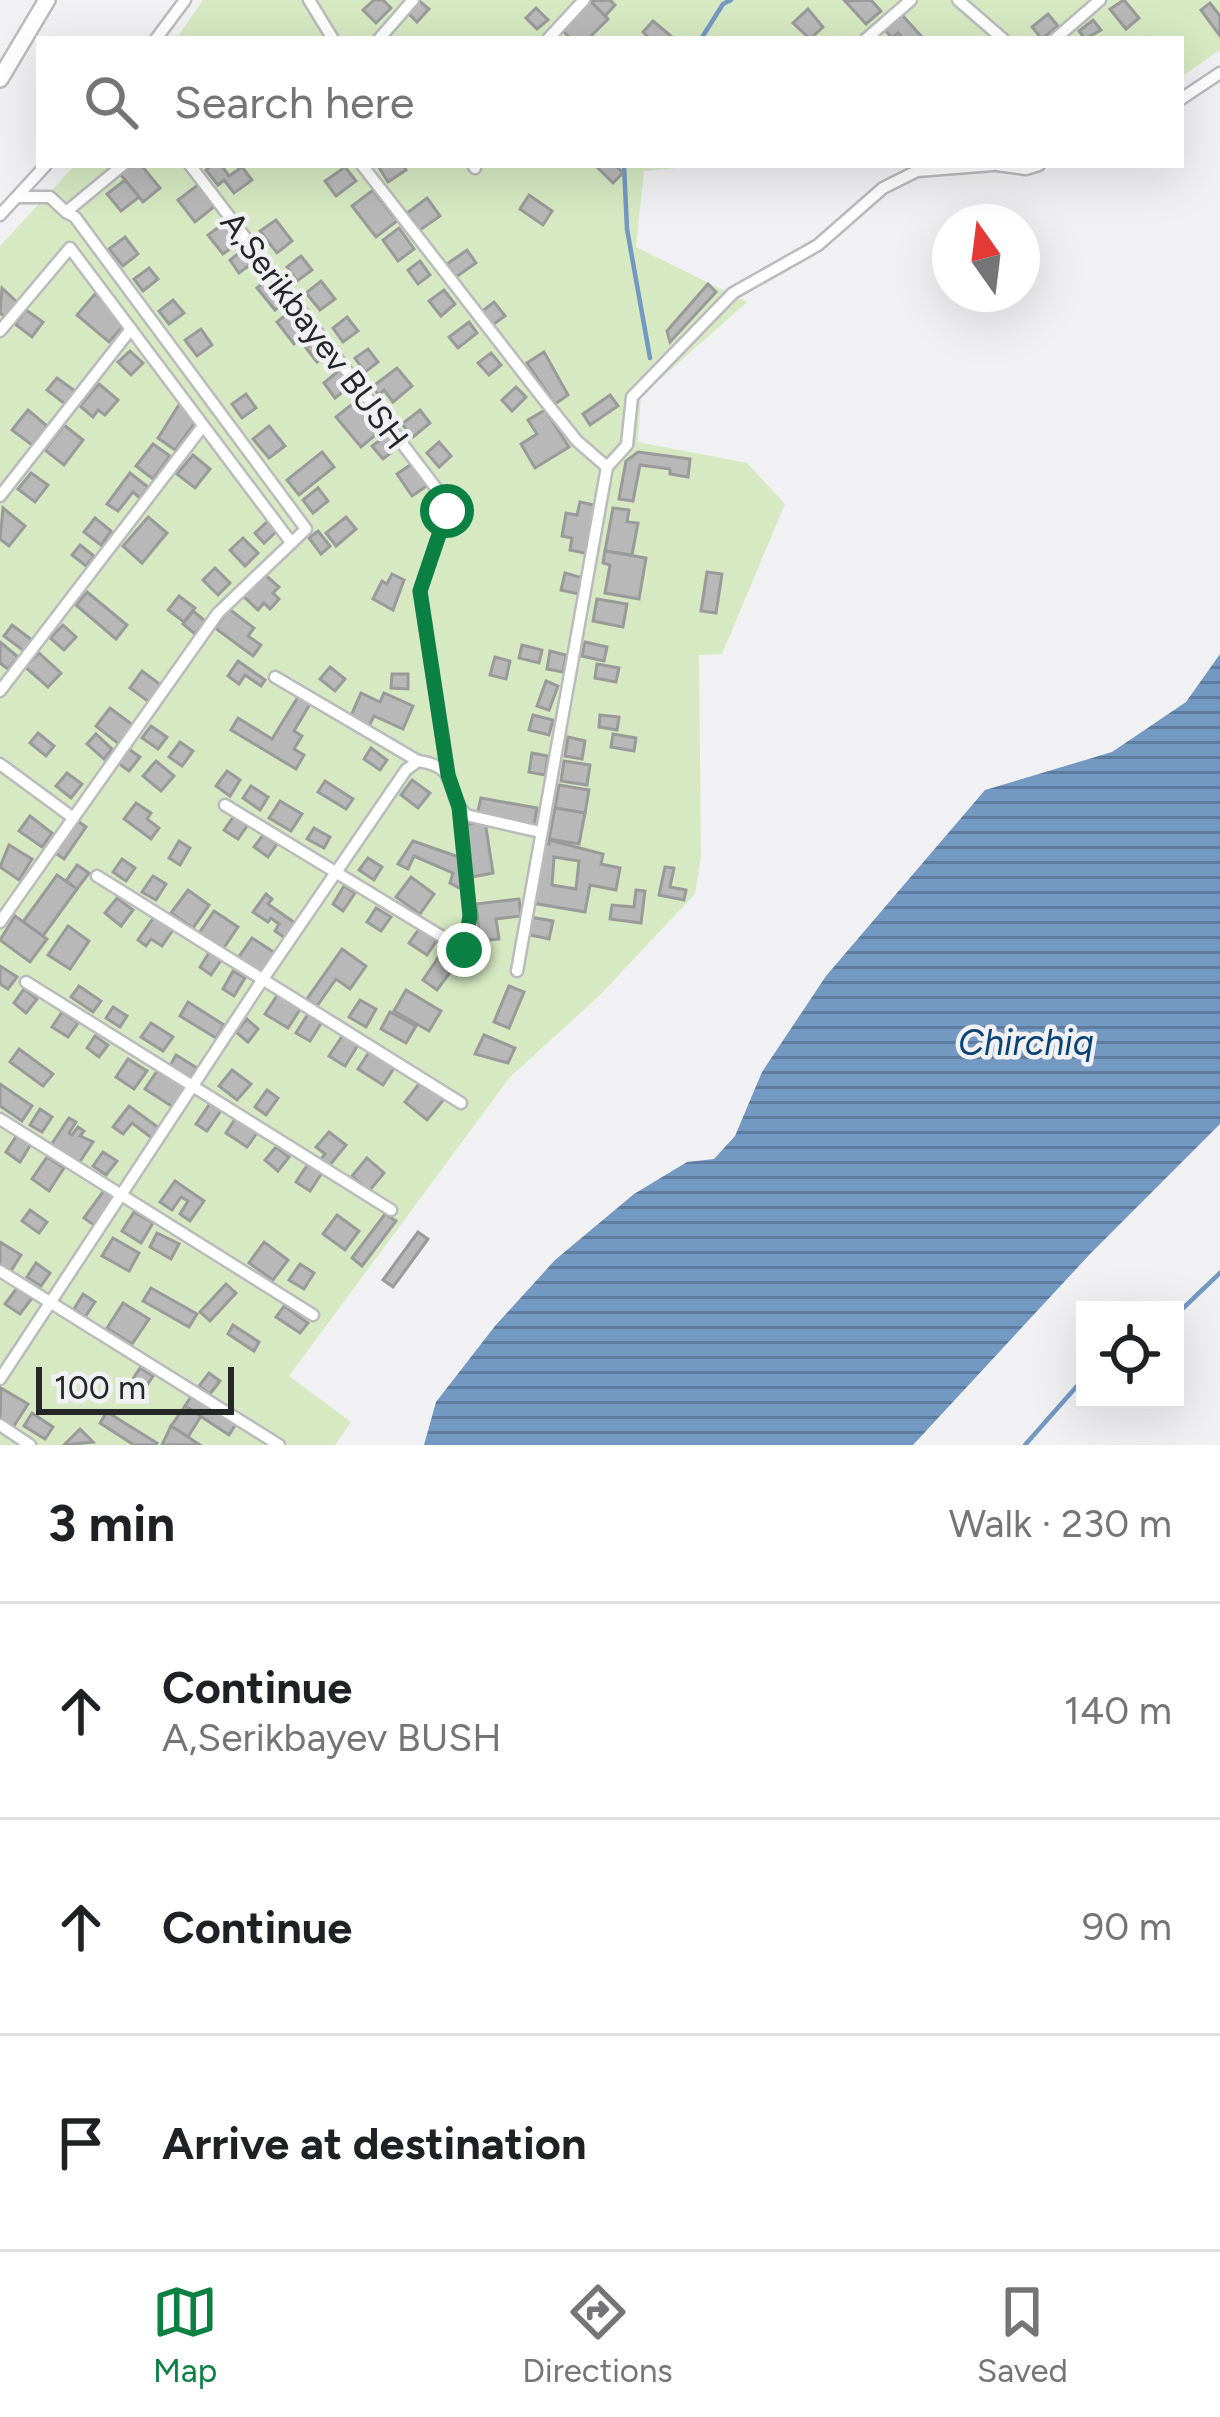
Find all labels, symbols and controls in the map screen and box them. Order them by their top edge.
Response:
search box [36,36,1184,168]
icon: search [78,69,144,135]
text: Search here [174,75,414,129]
street label: A,Serikbayev BUSH [213,204,417,457]
north arrow [932,204,1040,312]
route start [420,484,474,538]
route end [437,923,491,977]
water label: Chirchiq [958,1021,1094,1064]
map controls [1076,1301,1184,1409]
button: locate [1076,1301,1184,1409]
scale bar [36,1361,234,1414]
text: 100 m [54,1368,146,1407]
text: 3 min [48,1493,175,1554]
text: Walk · 230 m [949,1500,1172,1547]
text: Continue [162,1660,352,1714]
icon: ahead [48,1678,114,1744]
text: 140 m [1064,1687,1172,1734]
text: A,Serikbayev BUSH [162,1714,501,1761]
icon: ahead [48,1894,114,1960]
text: Continue [162,1900,352,1954]
text: 90 m [1082,1903,1172,1950]
icon: arrive [48,2110,114,2176]
text: Arrive at destination [162,2116,586,2170]
tab: Map [152,2279,218,2390]
tab: Directions [522,2279,673,2390]
tab: Saved [977,2279,1068,2390]

